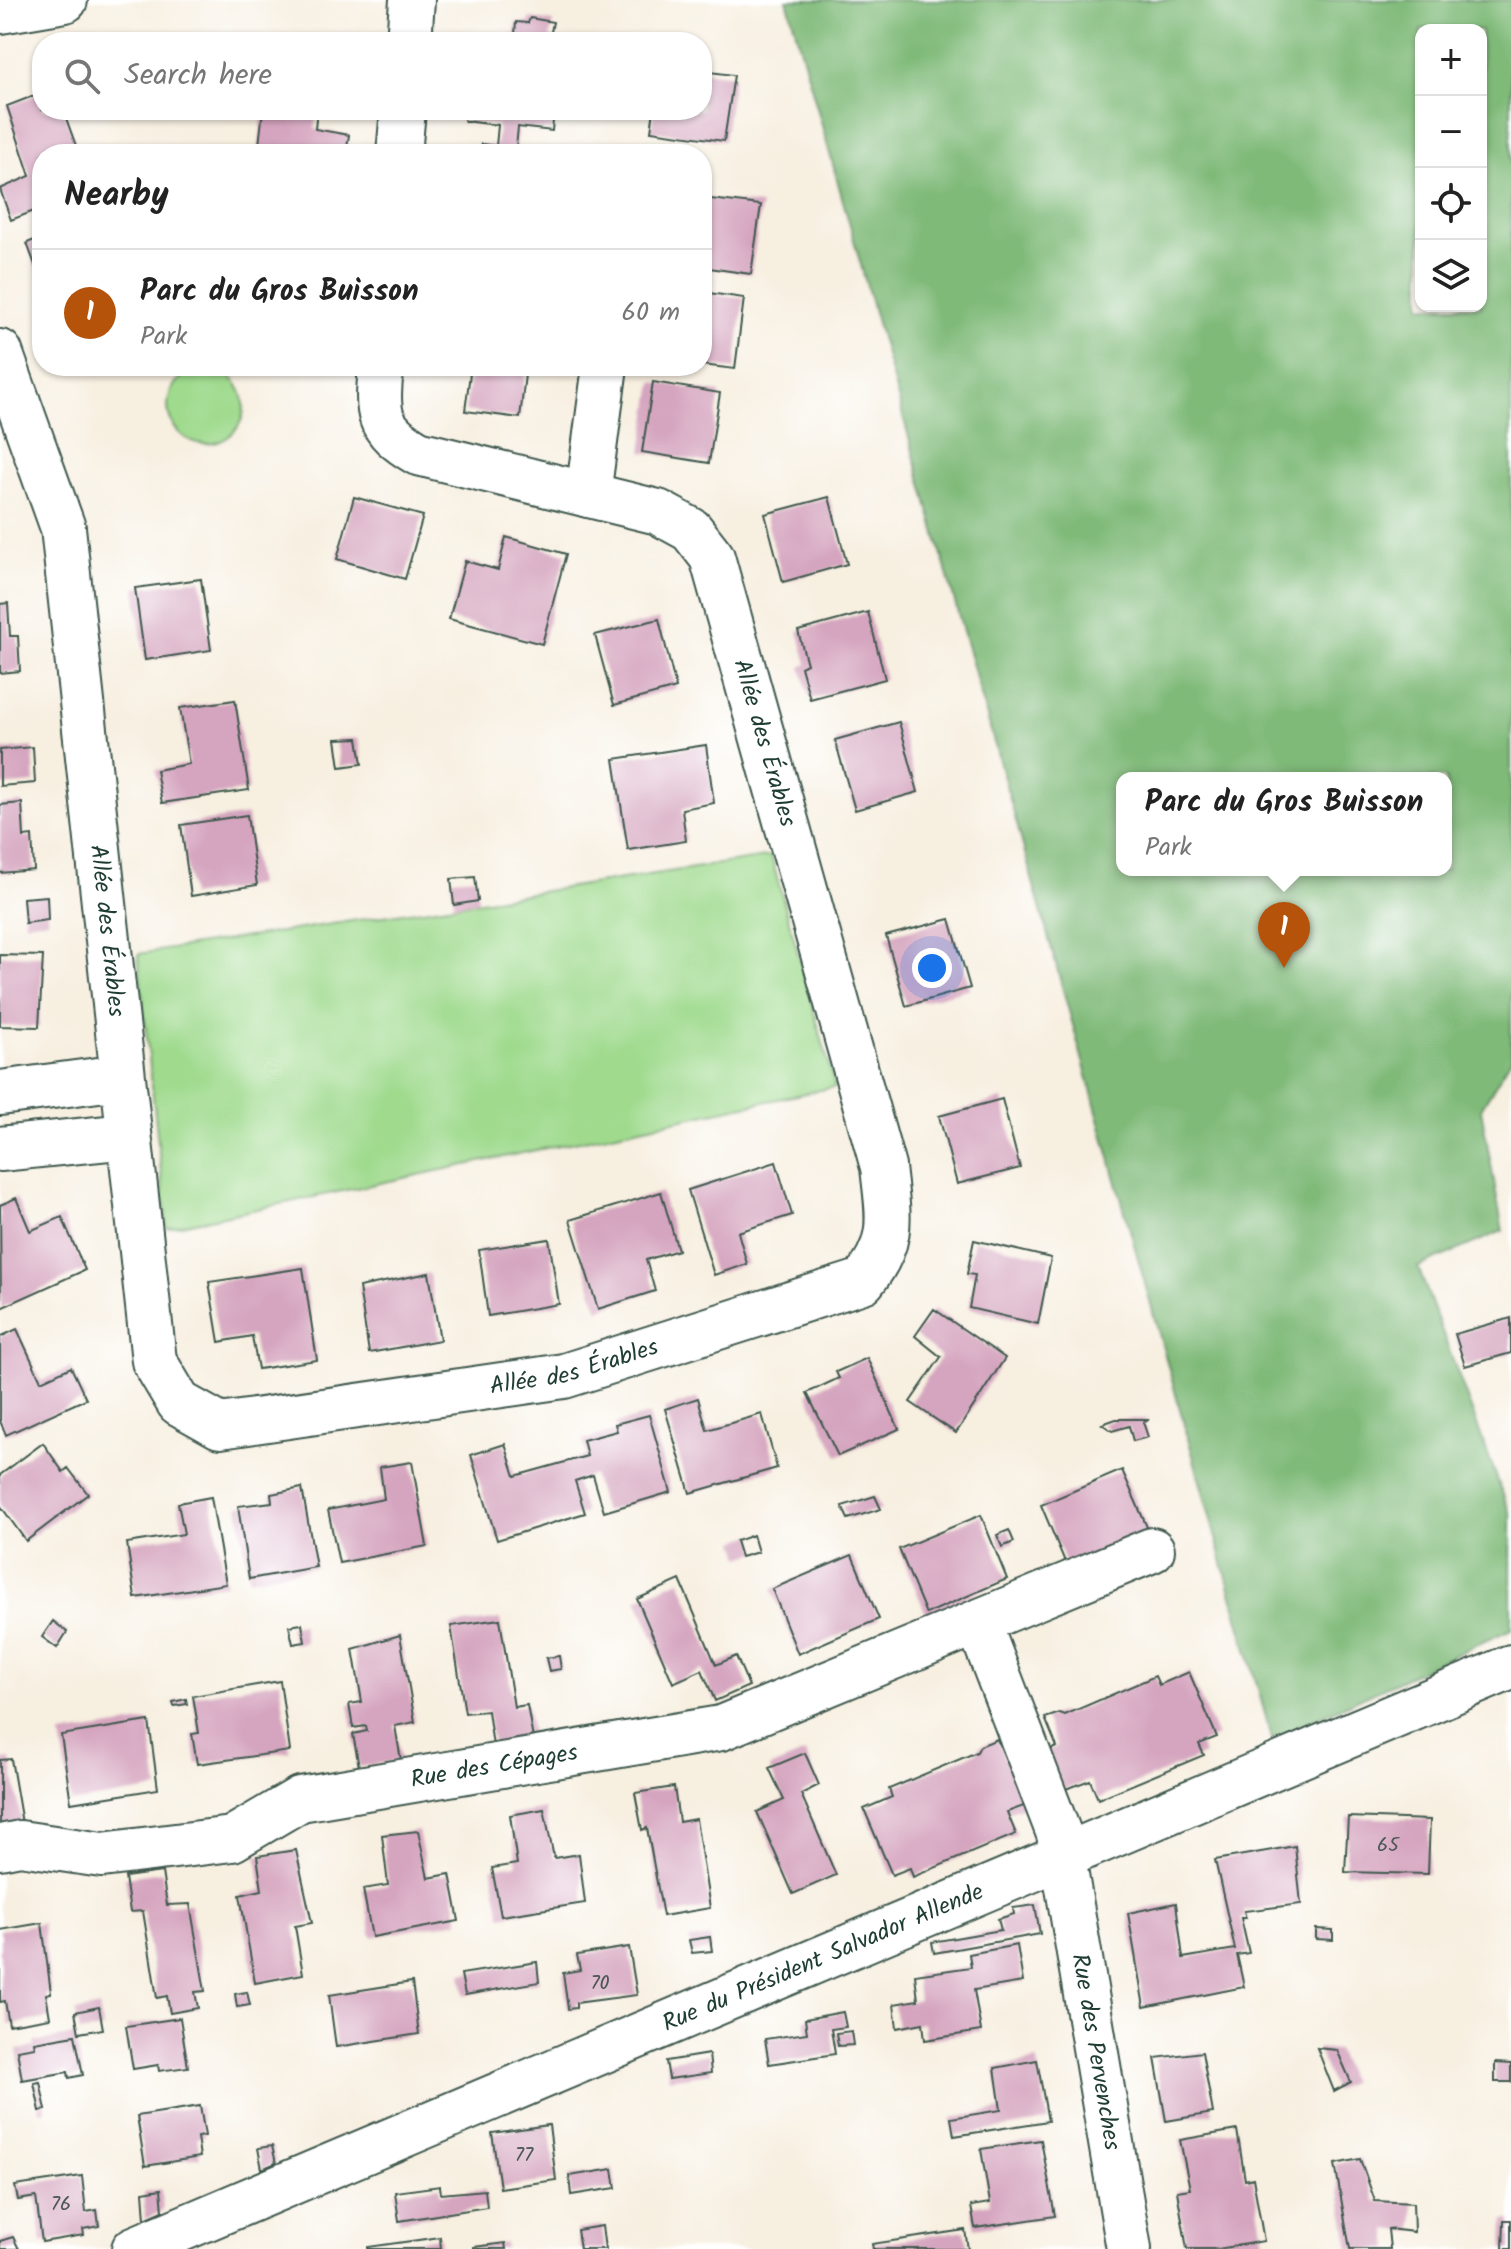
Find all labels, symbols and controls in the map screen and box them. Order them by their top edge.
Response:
map controls [1415,24,1487,312]
button: + [1415,24,1487,96]
search box [32,32,712,120]
text: Search here [124,52,272,100]
icon: search [60,54,104,98]
button: − [1415,96,1487,168]
button: locate [1415,168,1487,240]
text: Nearby [64,169,169,223]
button: layers [1415,240,1487,312]
text: Parc du Gros Buisson [140,268,419,316]
text: 1 [86,292,94,334]
text: 60 m [621,292,680,334]
text: Park [140,316,187,358]
street label: Allée des Érables [721,655,807,831]
popup [1116,772,1452,876]
text: Parc du Gros Buisson [1145,779,1423,827]
text: Park [1145,827,1192,869]
street label: Allée des Érables [78,843,136,1019]
pin: 1 [1258,902,1310,968]
your location [912,948,952,988]
street label: Allée des Érables [487,1328,663,1406]
street label: Rue des Cépages [408,1733,581,1800]
house number: 65 [1377,1830,1400,1862]
street label: Rue du Président Salvador Allende [656,1872,990,2043]
street label: Rue des Pervenches [1060,1951,1132,2153]
house number: 70 [590,1968,610,2000]
house number: 77 [515,2140,534,2172]
house number: 76 [51,2189,71,2221]

